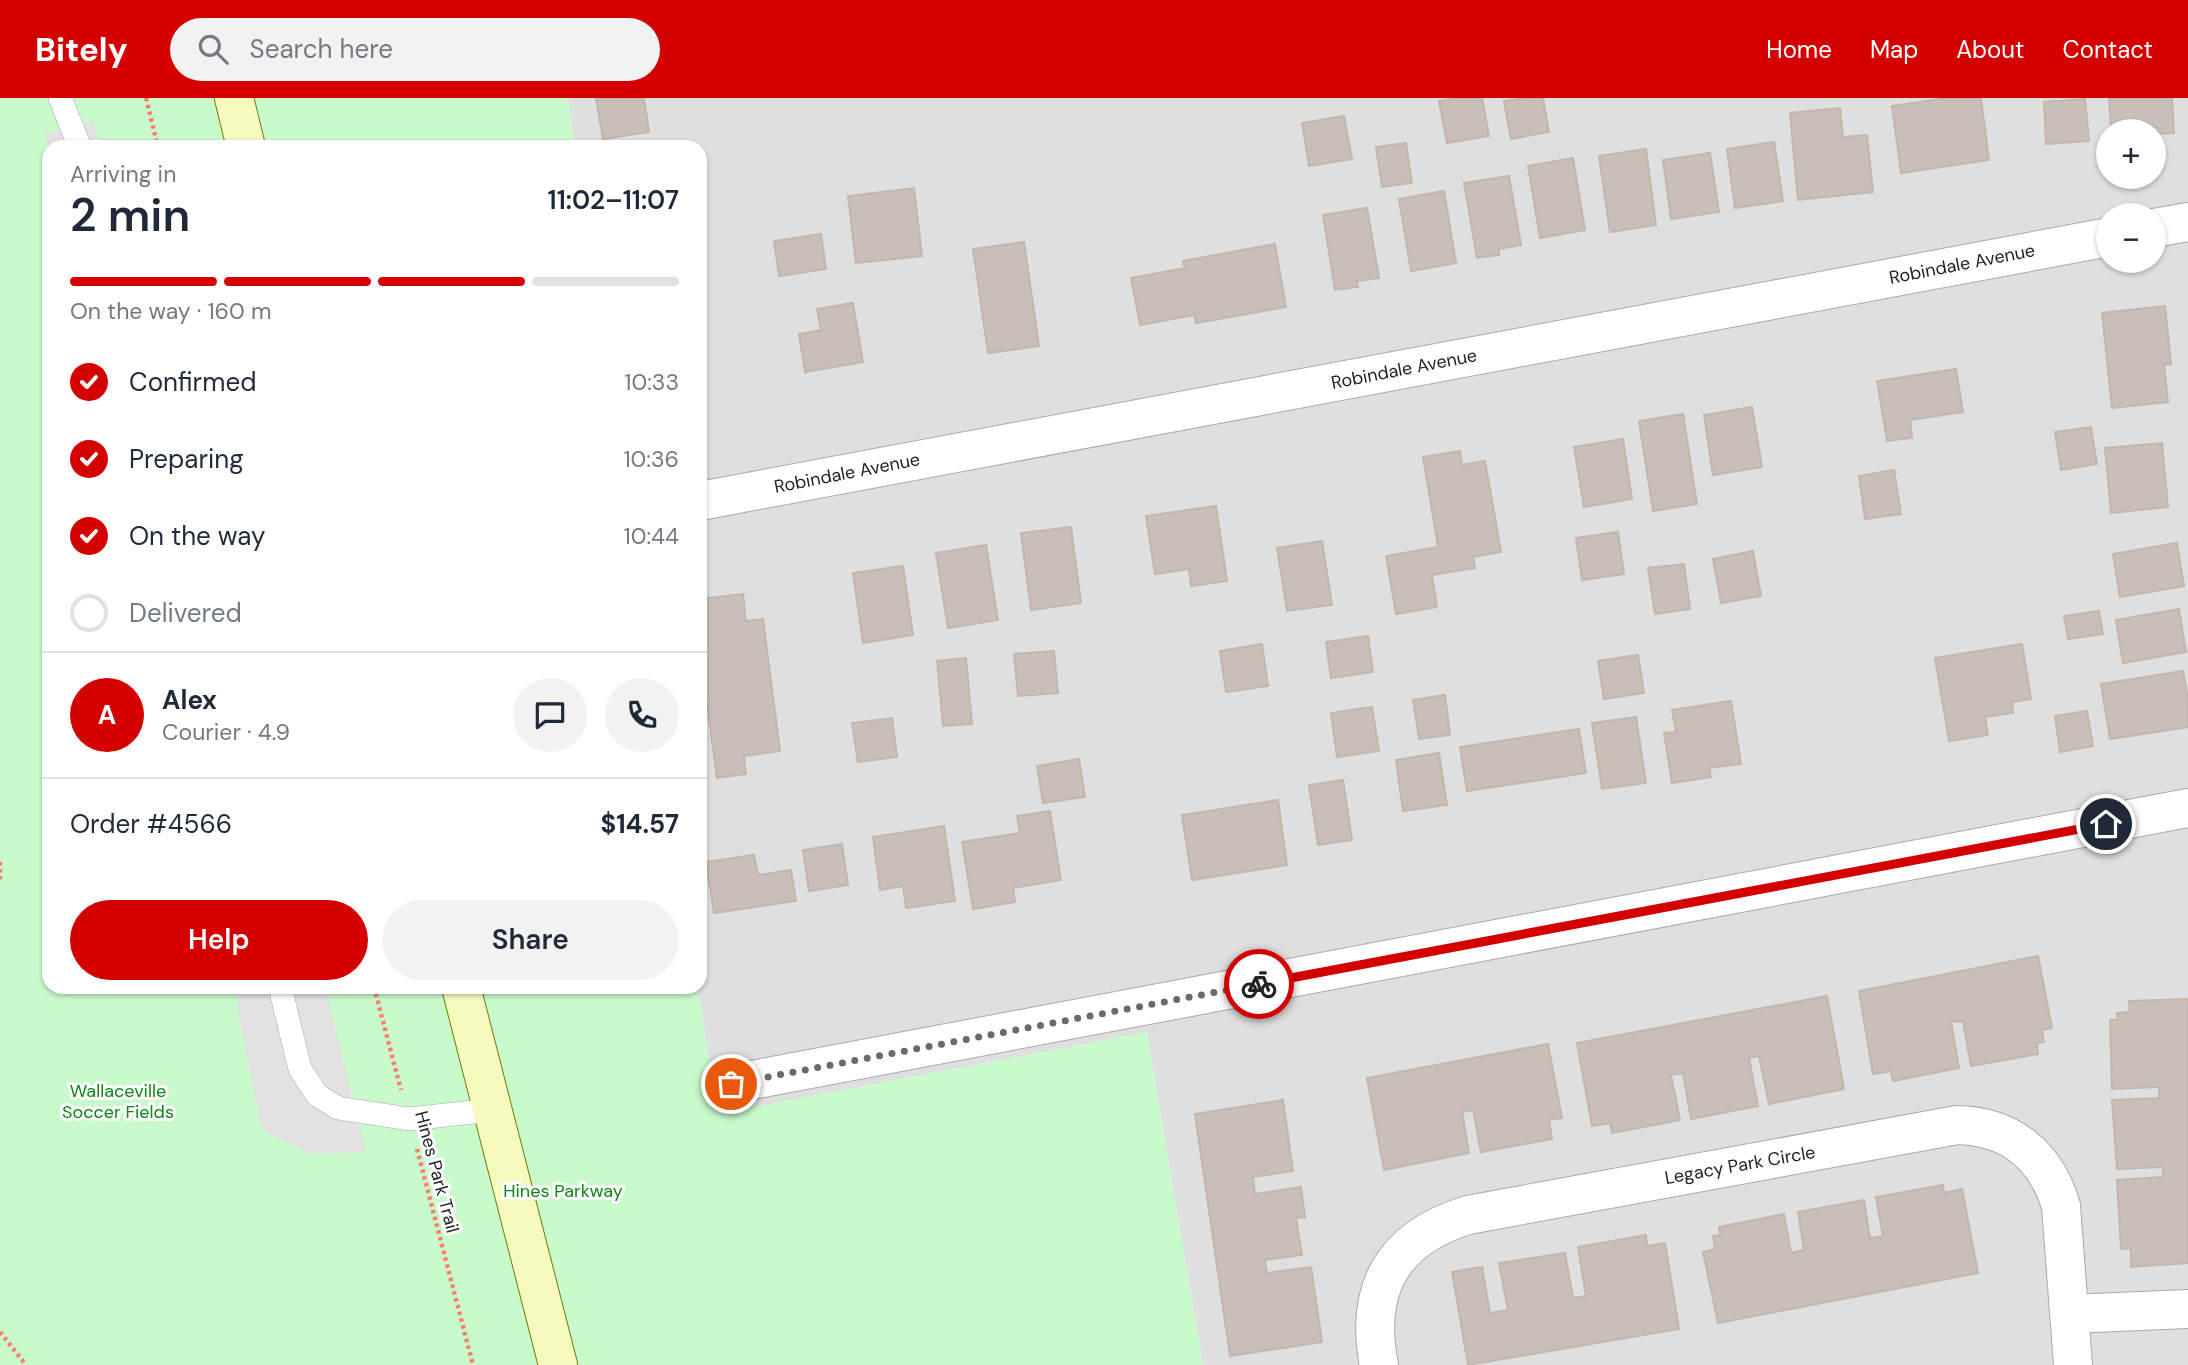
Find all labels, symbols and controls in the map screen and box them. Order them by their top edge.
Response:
search box [170,18,660,81]
text: Bitely [35,28,128,71]
icon: search [194,30,232,68]
text: Search here [250,32,393,66]
text: Home [1766,34,1832,65]
text: Map [1870,34,1918,65]
text: About [1956,34,2025,65]
text: Contact [2063,34,2153,65]
map controls [2096,119,2166,273]
button: + [2096,119,2166,189]
text: Arriving in [70,159,176,189]
text: 11:02–11:07 [548,183,679,217]
text: 2 min [70,185,190,245]
button: − [2096,203,2166,273]
street label: Robindale Avenue [1887,238,2037,290]
text: On the way · 160 m [70,296,271,326]
street label: Robindale Avenue [1329,343,1479,395]
icon: check [70,363,108,401]
text: Confirmed [129,365,256,399]
text: 10:33 [624,367,679,397]
icon: check [70,440,108,478]
text: Preparing [129,442,244,476]
text: 10:36 [623,444,679,474]
street label: Robindale Avenue [772,447,922,499]
icon: check [70,517,108,555]
text: On the way [129,519,265,553]
text: 10:44 [624,521,679,551]
text: Delivered [129,596,242,630]
button: chat [513,678,587,752]
button: phone [605,678,679,752]
text: Alex [162,683,217,717]
text: A [98,698,116,732]
text: Courier · 4.9 [162,717,290,747]
pin [2076,794,2136,854]
icon: home [2087,805,2125,843]
text: Order #4566 [70,807,232,841]
text: $14.57 [600,807,679,841]
button: Help [70,900,368,980]
button: Share [382,900,679,980]
courier [1224,949,1294,1019]
icon: bike [1240,965,1278,1003]
pin [701,1054,761,1114]
icon: bag [712,1065,750,1103]
park label: Wallaceville Soccer Fields [62,1079,174,1124]
street label: Hines Park Trail [409,1108,465,1236]
street label: Legacy Park Circle [1663,1140,1817,1190]
park label: Hines Parkway [503,1179,623,1203]

